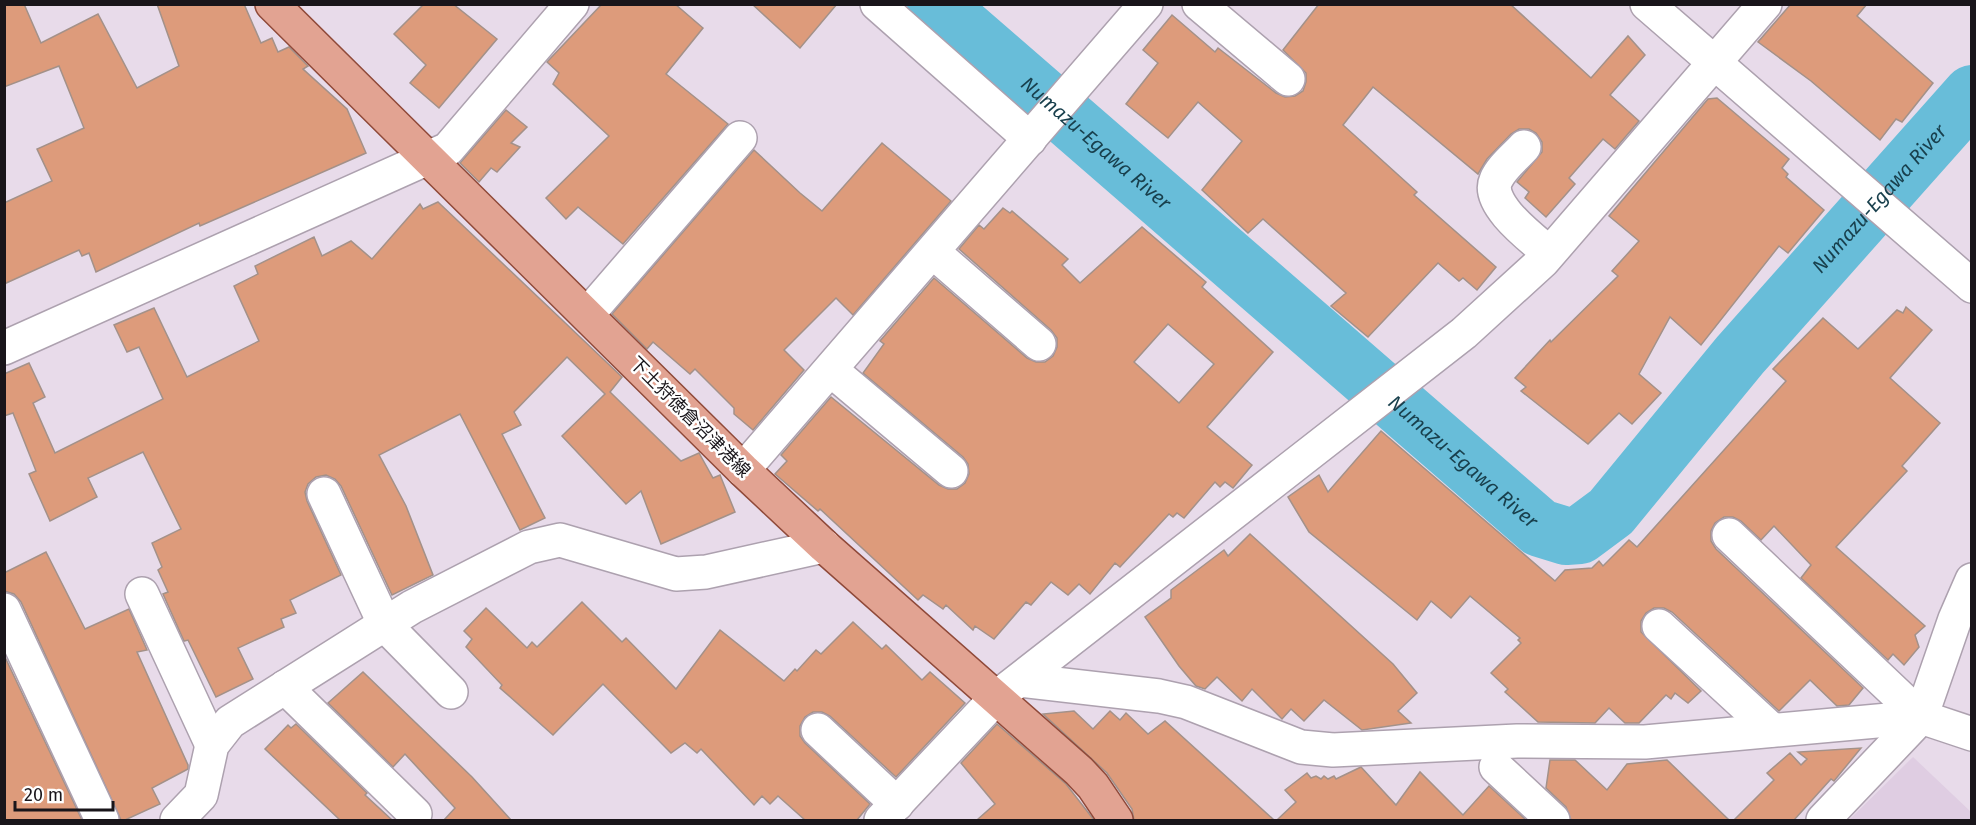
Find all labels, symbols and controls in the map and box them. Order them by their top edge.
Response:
water label: Numazu-Egawa River [1016,71,1177,215]
water label: Numazu-Egawa River [1807,118,1952,278]
street label: 下土狩徳倉沼津港線 [625,352,755,482]
water label: Numazu-Egawa River [1383,390,1544,534]
scale bar [15,774,112,812]
text: 20 m [24,784,63,806]

